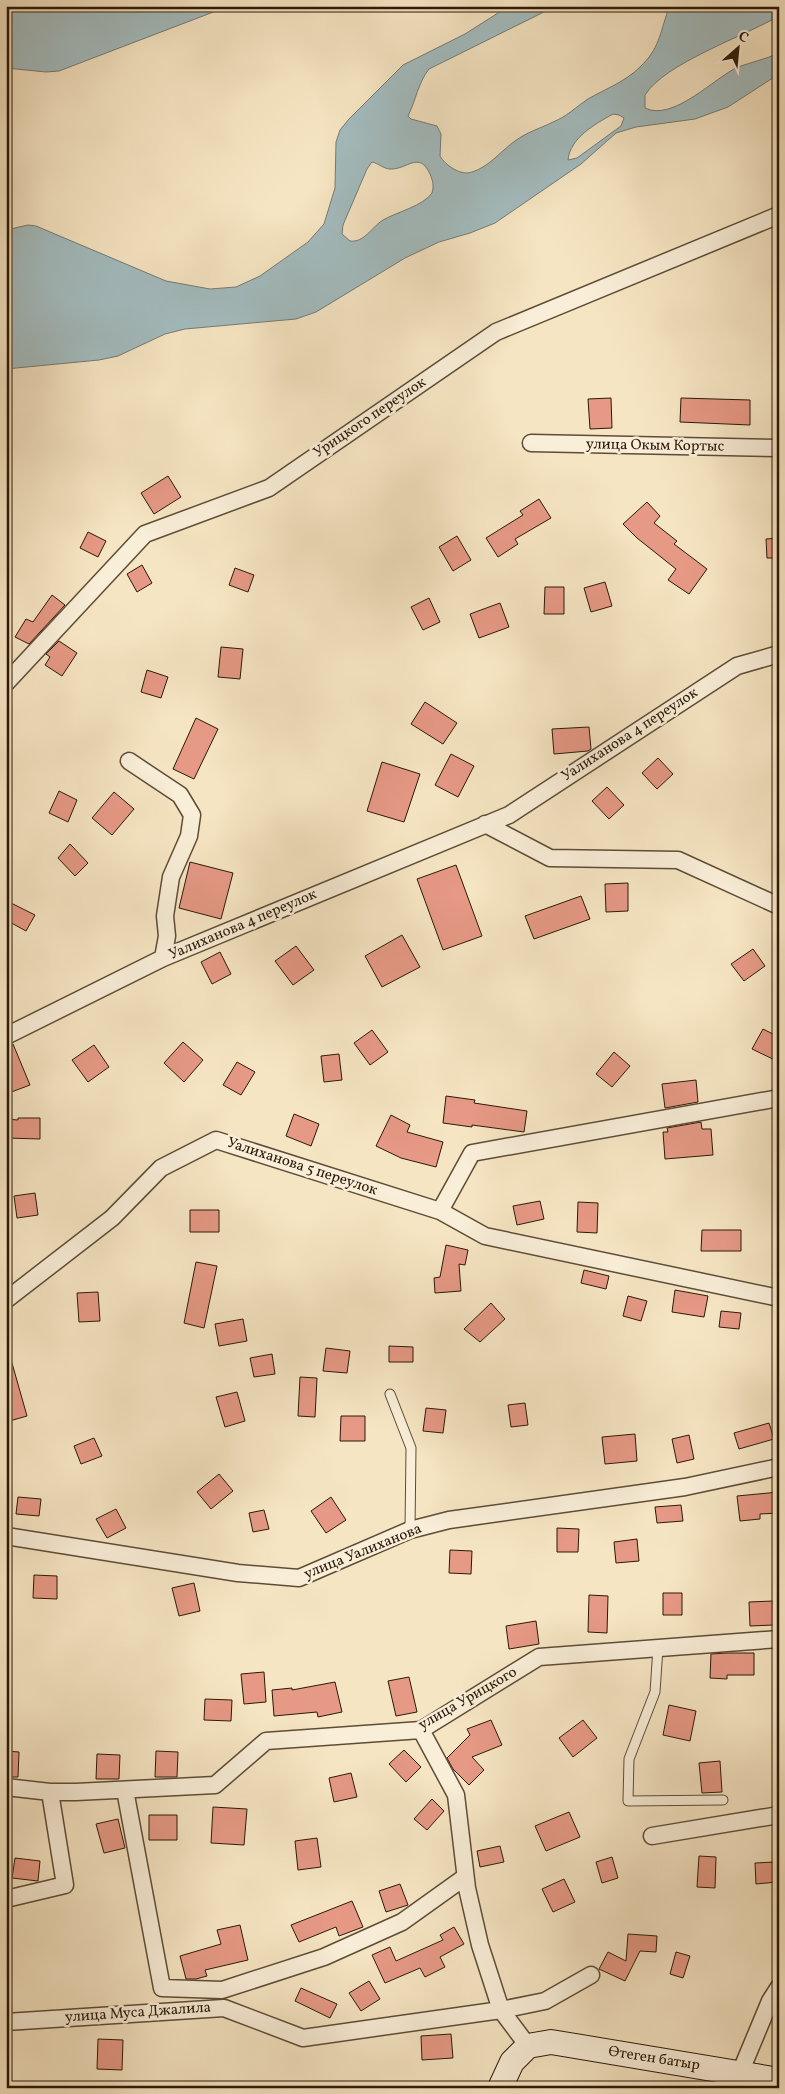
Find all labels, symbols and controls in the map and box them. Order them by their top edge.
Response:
north arrow [712,22,762,72]
text: С [735,27,752,48]
street label: Урицкого переулок [309,372,431,464]
street label: улица Окым Кортыс [586,434,725,458]
street label: Уалиханова 4 переулок [558,683,702,787]
street label: Уалиханова 4 переулок [166,884,320,966]
street label: Уалиханова 5 переулок [224,1133,380,1201]
street label: улица Уалиханова [301,1519,425,1585]
street label: улица Урицкого [415,1662,521,1736]
street label: улица Муса Джалила [64,1997,212,2029]
street label: Өтеген батыр [607,2041,701,2077]

